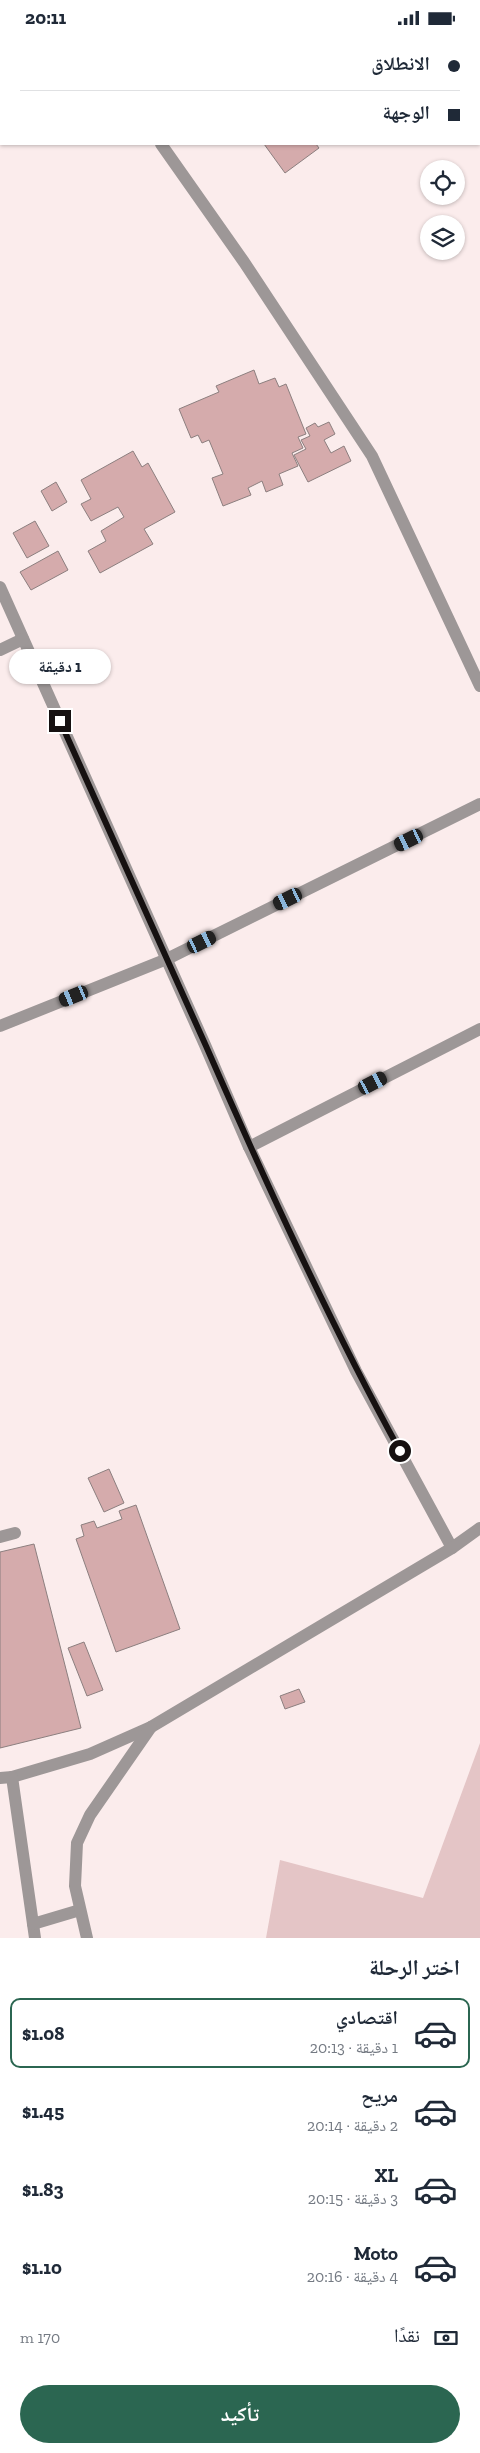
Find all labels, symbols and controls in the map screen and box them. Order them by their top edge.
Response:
text: 20:11 [25,6,66,29]
text: الانطلاق [371,52,430,75]
text: الوجهة [382,101,430,124]
map controls [420,160,465,260]
button: locate [420,160,465,205]
button: layers [420,215,465,260]
callout: 1 دقيقة [9,649,111,683]
text: 1 دقيقة [38,657,82,676]
route end [49,710,71,732]
car [392,827,425,853]
car [271,886,304,912]
car [185,929,218,955]
car [57,983,90,1009]
car [356,1070,389,1096]
route start [389,1440,411,1462]
text: اختر الرحلة [369,1954,460,1981]
text: اقتصادي [336,2006,398,2029]
icon: car [413,2011,458,2056]
text: $1.08 [22,2022,65,2045]
text: 1 دقيقة · 20:13 [310,2038,398,2057]
text: مريح [361,2084,398,2107]
icon: car [413,2089,458,2134]
text: $1.45 [22,2100,64,2123]
text: 2 دقيقة · 20:14 [307,2116,398,2135]
text: XL [375,2164,398,2187]
icon: car [413,2167,458,2212]
text: $1.83 [22,2178,64,2201]
text: 3 دقيقة · 20:15 [308,2189,398,2208]
text: Moto [354,2242,398,2265]
icon: car [413,2245,458,2290]
text: $1.10 [22,2256,62,2279]
text: 4 دقيقة · 20:16 [307,2267,398,2286]
text: نقدًا [394,2324,420,2347]
icon: cash [432,2324,460,2352]
text: 170 m [20,2328,60,2347]
button: تأكيد [20,2385,460,2443]

